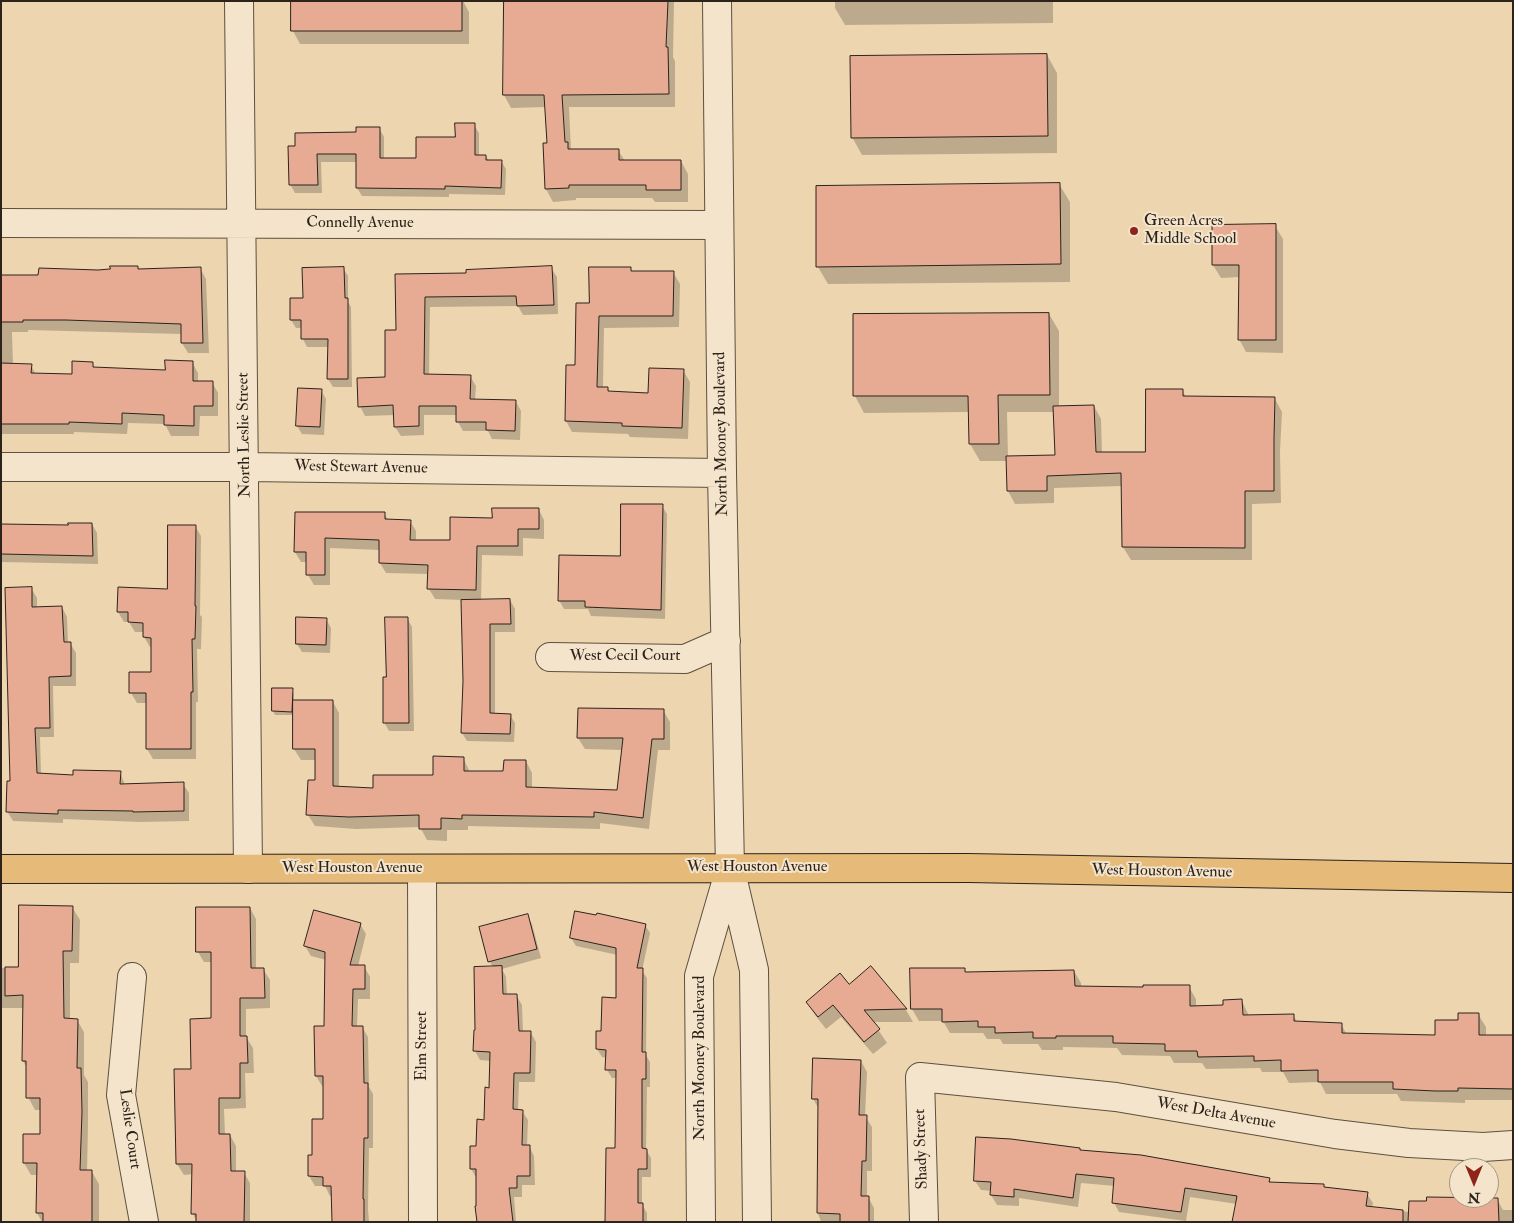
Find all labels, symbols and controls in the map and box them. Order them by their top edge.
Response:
place label: Green Acres Middle School [1144,212,1237,250]
street label: Connelly Avenue [306,214,414,234]
marker: Green Acres Middle School [1128,225,1140,237]
street label: North Mooney Boulevard [711,351,733,517]
street label: North Leslie Street [234,372,256,498]
street label: West Stewart Avenue [294,457,428,479]
street label: West Cecil Court [569,647,681,667]
street label: West Houston Avenue [687,858,827,878]
street label: West Houston Avenue [282,859,422,879]
street label: West Houston Avenue [1091,861,1233,883]
street label: North Mooney Boulevard [691,976,711,1140]
street label: Elm Street [413,1011,433,1081]
street label: Leslie Court [114,1088,144,1170]
street label: West Delta Avenue [1155,1094,1277,1134]
street label: Shady Street [911,1108,933,1190]
north arrow [1449,1158,1499,1208]
text: N [1468,1189,1480,1206]

